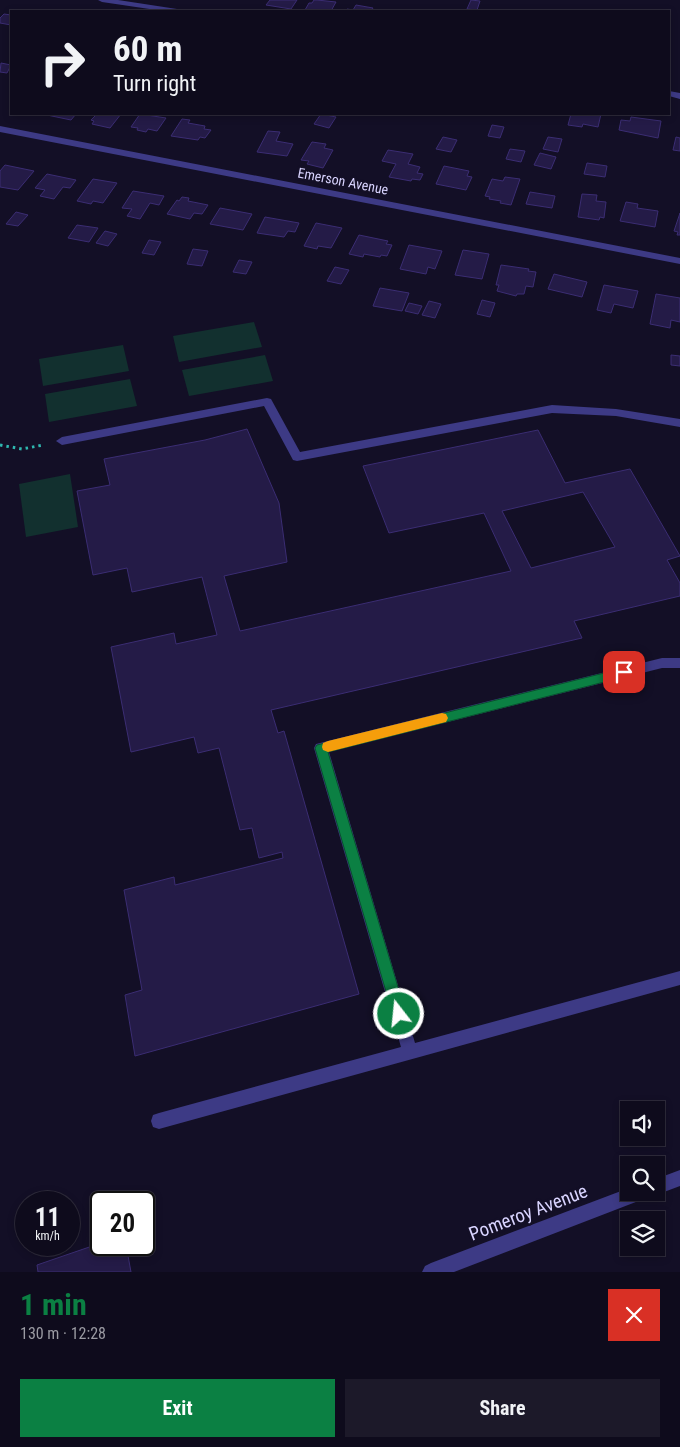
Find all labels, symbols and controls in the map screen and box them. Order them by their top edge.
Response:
text: 60 m [113,29,182,70]
icon: right [30,30,95,95]
text: Turn right [113,71,196,96]
street label: Emerson Avenue [296,164,390,198]
pin [603,651,645,693]
icon: arrive [610,658,638,686]
position arrow [372,987,424,1039]
map controls [620,1101,665,1256]
button: sound [620,1101,665,1146]
button: search [620,1156,665,1201]
street label: Pomeroy Avenue [466,1179,591,1246]
speed limit sign: 20 [90,1191,155,1256]
text: 11 [35,1203,60,1232]
button: layers [620,1211,665,1256]
text: km/h [35,1229,60,1243]
text: 1 min [20,1287,87,1322]
button: close [608,1289,660,1341]
text: 130 m · 12:28 [20,1324,106,1343]
button: Exit [20,1379,335,1437]
button: Share [345,1379,660,1437]

